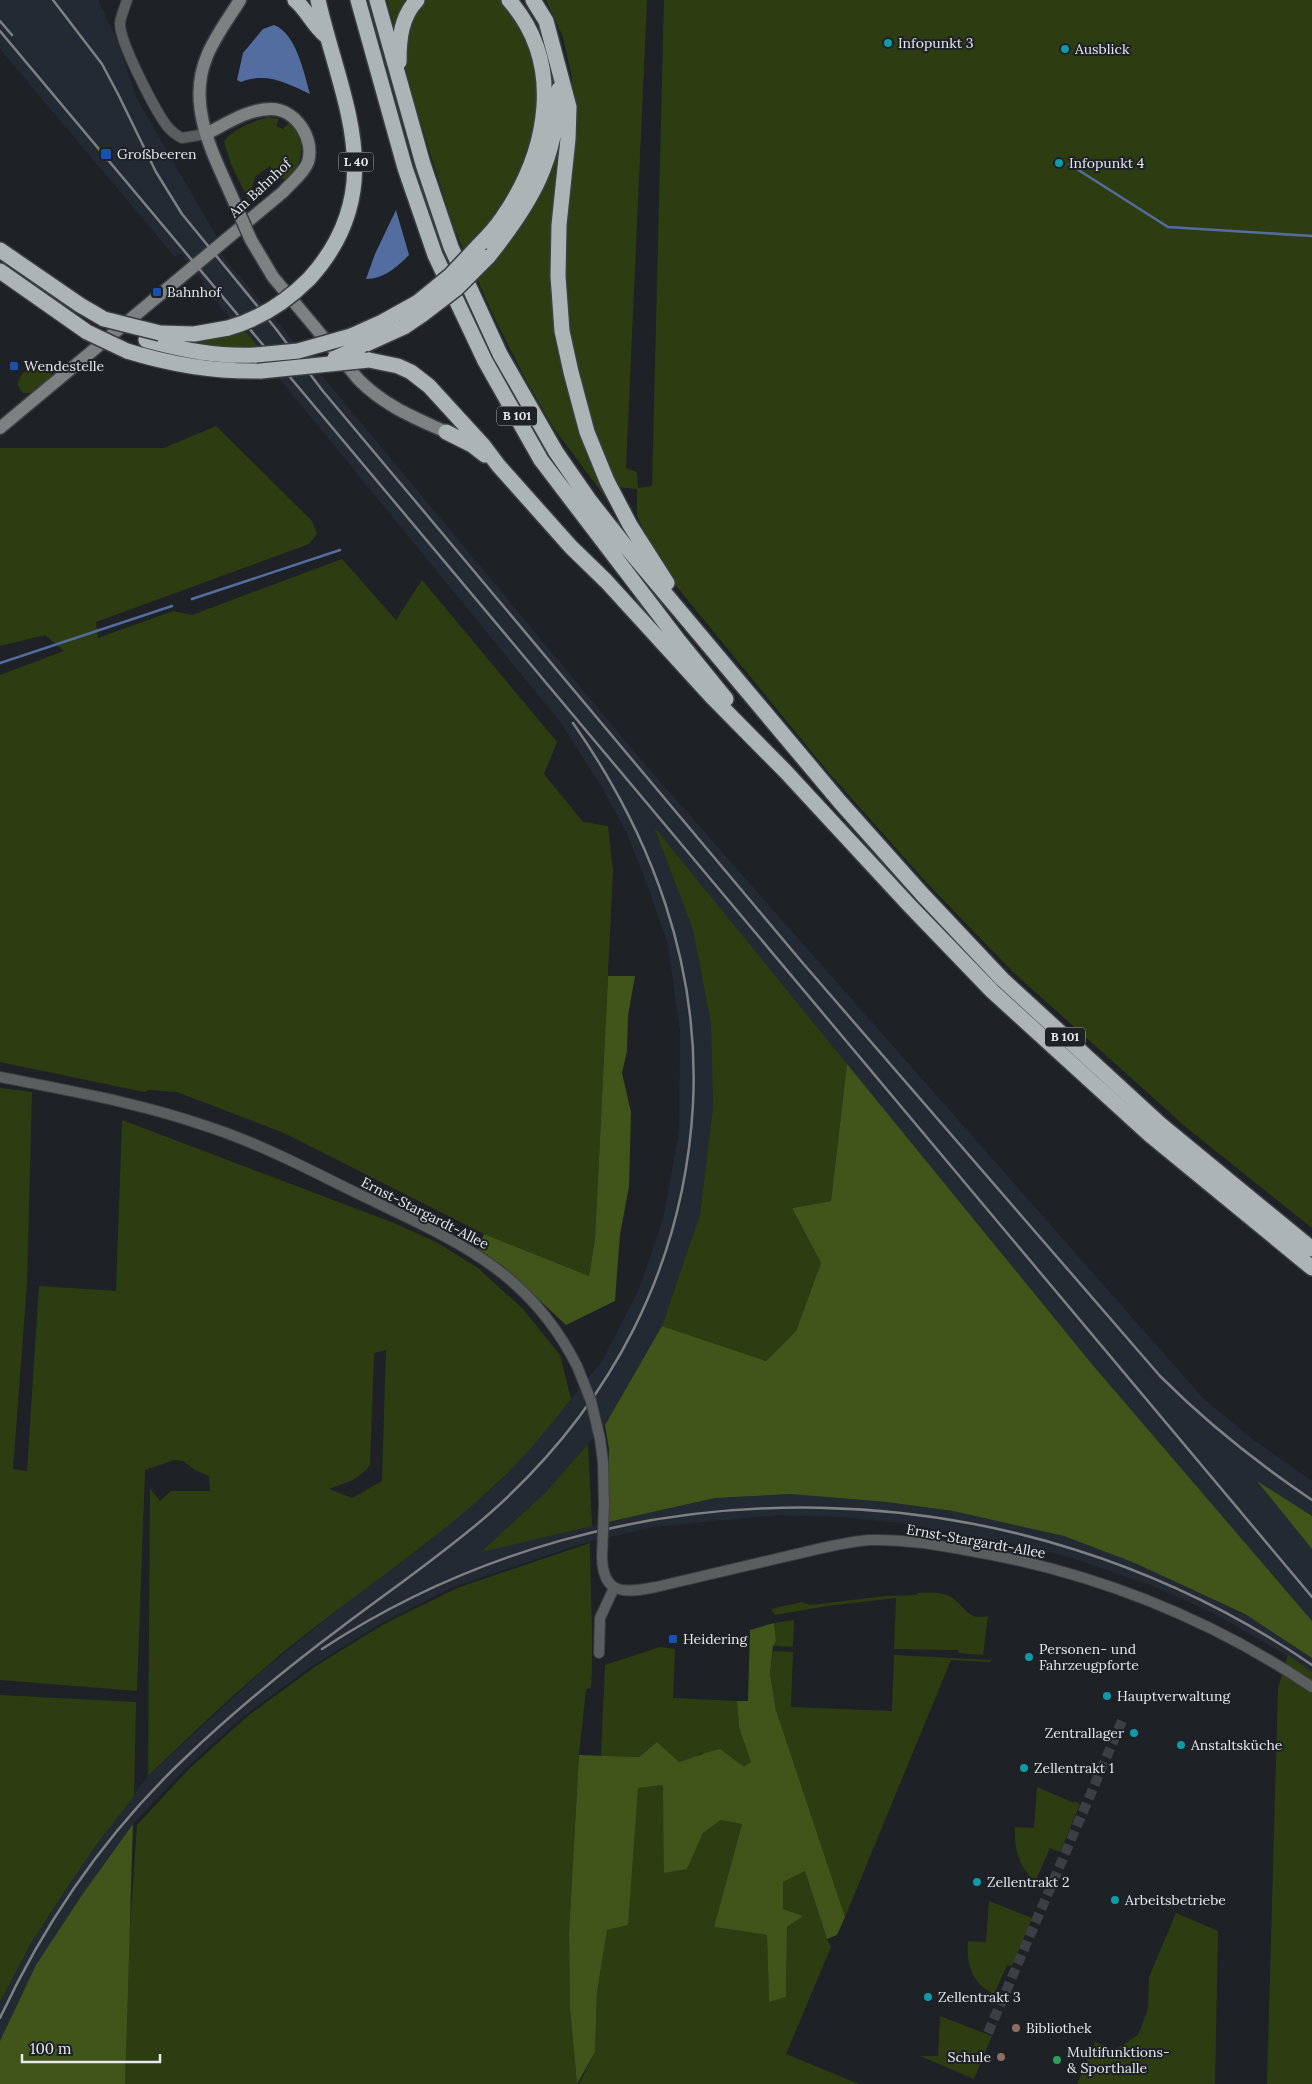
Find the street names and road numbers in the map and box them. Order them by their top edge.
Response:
road number: L 40 [338,152,374,172]
street label: Am Bahnhof [224,154,296,222]
road number: B 101 [497,406,537,426]
road number: B 101 [1045,1028,1085,1046]
street label: Ernst-Stargardt-Allee [358,1173,492,1253]
street label: Ernst-Stargardt-Allee [905,1520,1047,1562]

